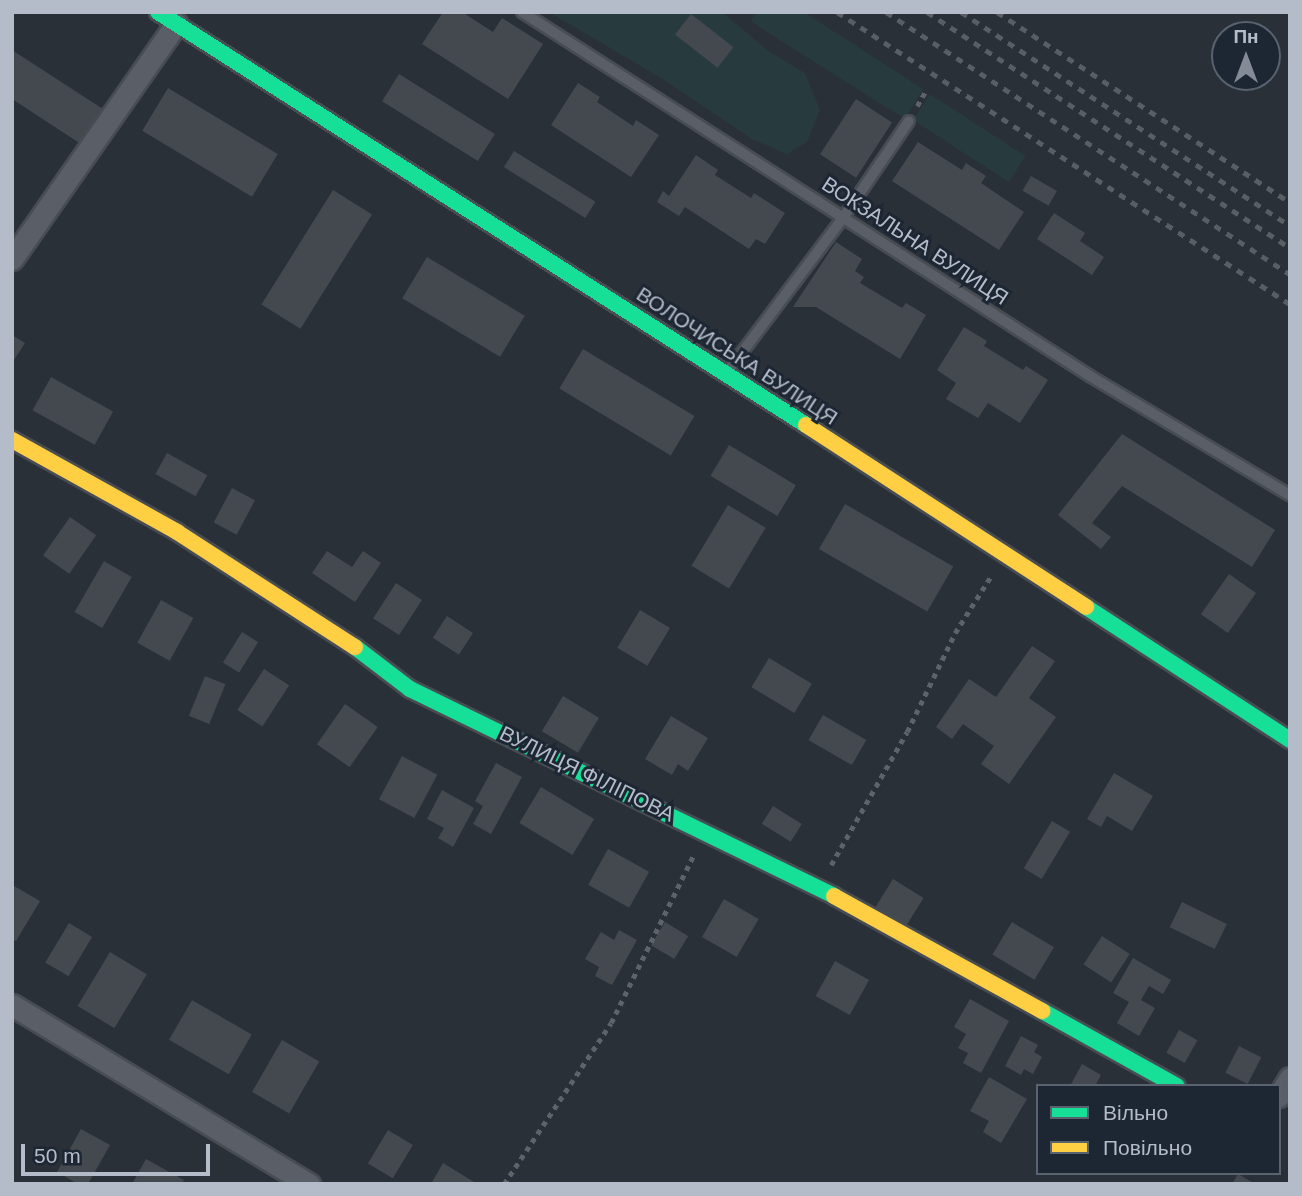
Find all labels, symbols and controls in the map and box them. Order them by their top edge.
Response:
north arrow [1211,21,1281,91]
text: Пн [1233,26,1259,47]
street label: ВОКЗАЛЬНА ВУЛИЦЯ [817,171,1013,311]
street label: ВОЛОЧИСЬКА ВУЛИЦЯ [632,282,842,430]
street label: ВУЛИЦЯ ФІЛІПОВА [495,721,679,827]
legend [1036,1084,1281,1175]
text: Вільно [1103,1101,1168,1124]
scale bar [24,1130,214,1174]
text: Повільно [1103,1136,1192,1159]
text: 50 m [34,1144,81,1167]

